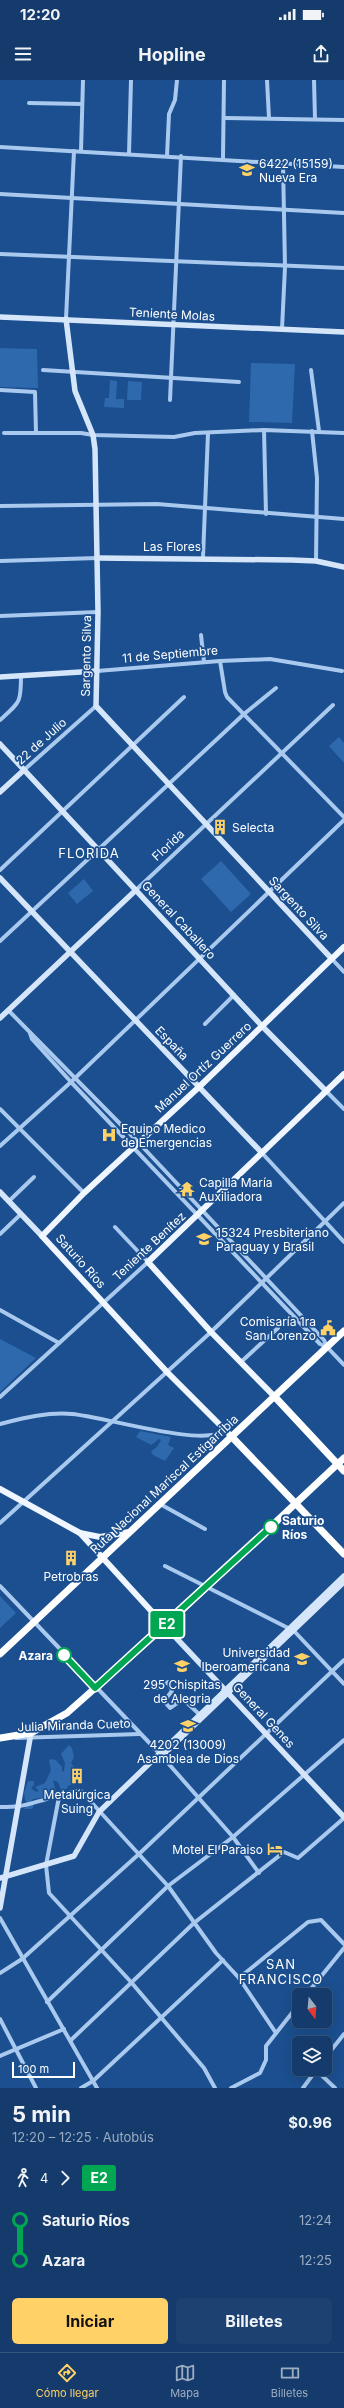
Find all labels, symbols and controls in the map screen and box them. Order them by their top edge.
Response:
text: 12:20 [20,5,61,24]
icon: menu [12,43,34,65]
icon: share [310,43,332,65]
text: Hopline [138,44,206,65]
place label: 6422 (15159) Nueva Era [259,156,333,185]
school or university icon: 6422 (15159) Nueva Era [238,161,256,179]
street label: Teniente Molas [129,304,215,324]
street label: Las Flores [143,539,201,554]
street label: Sargento Silva [78,615,94,697]
street label: 11 de Septiembre [122,642,218,666]
street label: 22 de Julio [13,714,69,768]
building icon: Selecta [211,818,229,836]
place label: Selecta [232,820,274,835]
street label: Florida [149,826,187,864]
district label: FLORIDA [58,845,120,861]
street label: Sargento Silva [266,873,332,943]
street label: General Caballero [139,878,219,962]
street label: Manuel Ortíz Guerrero [152,1018,254,1116]
street label: España [152,1023,192,1063]
place label: Equipo Medico de Emergencias [121,1121,212,1150]
hospital icon: Equipo Medico de Emergencias [100,1126,118,1144]
place label: Capilla María Auxiliadora [199,1175,273,1204]
temple icon: Capilla María Auxiliadora [178,1180,196,1198]
street label: Teniente Benítez [109,1208,189,1284]
place label: 15324 Presbiteriano Paraguay y Brasil [216,1225,329,1254]
school or university icon: 15324 Presbiteriano Paraguay y Brasil [195,1230,213,1248]
street label: Saturio Ríos [53,1231,109,1291]
place label: Comisaría 1ra San Lorenzo [240,1314,316,1343]
public building icon: Comisaría 1ra San Lorenzo [319,1319,337,1337]
street label: Ruta Nacional Mariscal Estigarribia [87,1411,241,1557]
place label: Saturio Ríos [282,1513,324,1542]
marker: Saturio Ríos [263,1519,279,1535]
building icon: Petrobras [62,1549,80,1567]
place label: Petrobras [44,1569,98,1584]
line badge: E2 [149,1611,185,1637]
text: E2 [158,1615,176,1632]
place label: Universidad Iberoamericana [201,1645,290,1674]
marker: Azara [56,1647,72,1663]
place label: Azara [19,1648,53,1663]
school or university icon: Universidad Iberoamericana [293,1650,311,1668]
school or university icon: 295 Chispitas de Alegria [173,1657,191,1675]
place label: 295 Chispitas de Alegria [143,1677,221,1706]
street label: General Genes [230,1679,298,1751]
street label: Julia Miranda Cueto [17,1716,131,1734]
school or university icon: 4202 (13009) Asamblea de Dios [179,1717,197,1735]
place label: 4202 (13009) Asamblea de Dios [137,1737,239,1766]
building icon: Metalúrgica Suing [68,1767,86,1785]
place label: Metalúrgica Suing [44,1787,110,1816]
hotel icon: Motel El Paraiso [266,1840,284,1858]
place label: Motel El Paraiso [172,1842,263,1857]
district label: SAN FRANCISCO [239,1956,323,1987]
north arrow [292,1988,332,2028]
map controls [292,1988,332,2076]
button: layers [292,2036,332,2076]
scale bar [12,2060,75,2079]
text: 100 m [18,2062,49,2076]
text: 5 min [12,2101,71,2127]
text: $0.96 [288,2113,332,2132]
text: 12:20 – 12:25 · Autobús [12,2129,154,2145]
icon: walk [12,2167,34,2189]
icon: forward [54,2167,76,2189]
text: E2 [90,2169,108,2186]
text: 4 [40,2170,48,2186]
text: Saturio Ríos [42,2211,130,2230]
text: 12:24 [299,2212,332,2228]
text: Azara [42,2251,85,2270]
text: 12:25 [299,2252,332,2268]
button: Iniciar [12,2298,168,2344]
button: Billetes [176,2298,332,2344]
tab: Cómo llegar [36,2362,99,2400]
tab: Mapa [170,2362,199,2400]
tab: Billetes [271,2362,308,2400]

